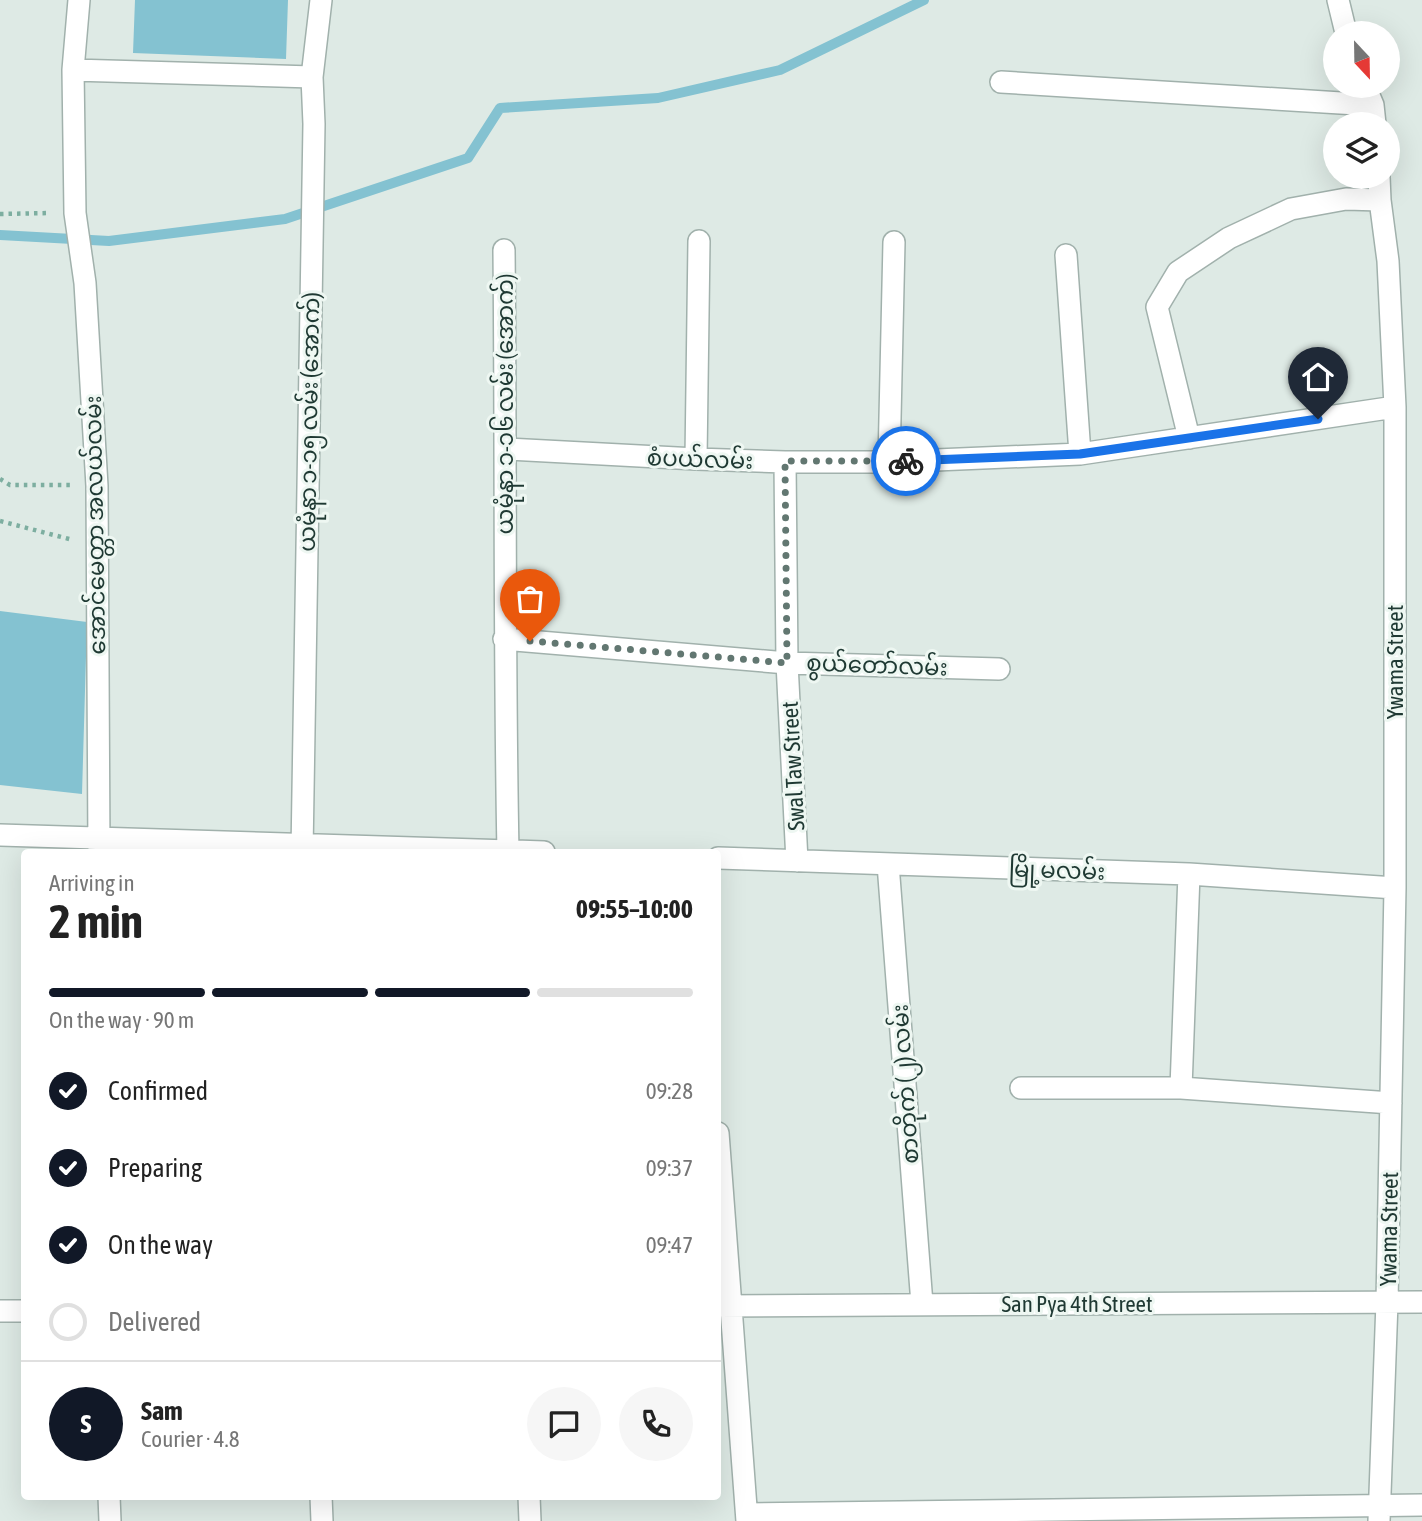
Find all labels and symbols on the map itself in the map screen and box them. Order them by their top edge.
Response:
north arrow [1323,21,1400,98]
street label: ယမုံနာ ၁-၁၆ လမ်း (အောက်) [489,274,524,534]
street label: ယမုံနာ ၁-၁၅ လမ်း (အောက်) [291,292,330,552]
pin [1288,347,1348,419]
street label: အောင်မေတ္တာ အလယ်လမ်း [77,395,116,655]
courier [871,426,941,496]
street label: စံပယ်လမ်း [646,441,754,474]
pin [500,569,560,641]
street label: Ywama Street [1382,605,1408,719]
street label: စွယ်တော်လမ်း [806,647,948,685]
street label: Swal Taw Street [777,701,809,831]
street label: မြို့မလမ်း [1008,852,1106,891]
street label: စာတိုက် (၂) လမ်း [883,1003,930,1165]
street label: Ywama Street [1375,1171,1403,1287]
street label: San Pya 4th Street [1001,1291,1153,1317]

